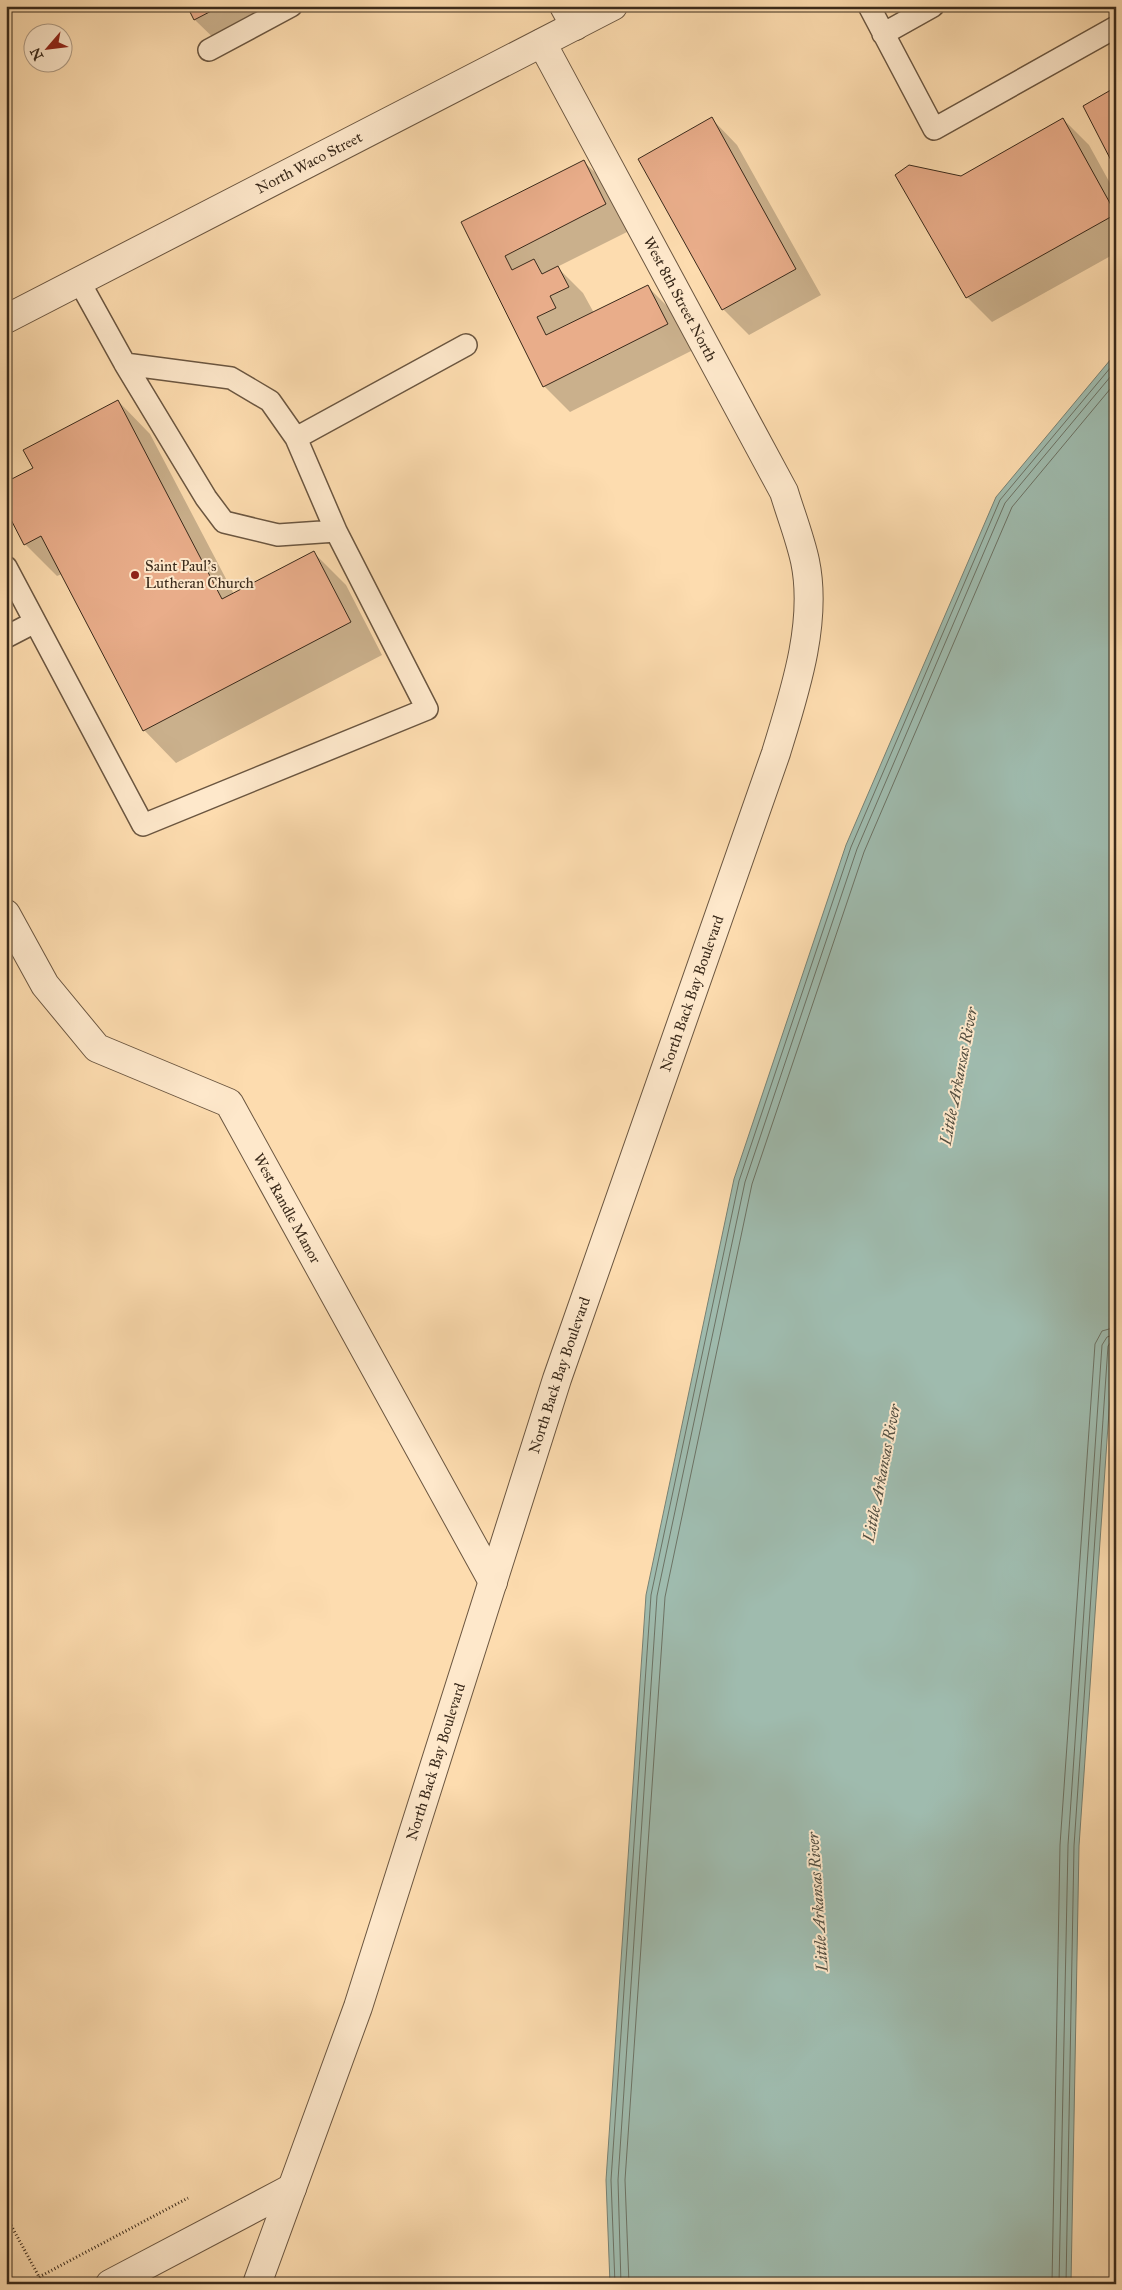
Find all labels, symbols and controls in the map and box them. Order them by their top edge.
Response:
north arrow [22,22,72,72]
text: N [27,45,47,63]
street label: North Waco Street [253,128,366,198]
street label: West 8th Street North [640,234,721,365]
place label: Saint Paul's Lutheran Church [145,557,255,592]
marker: Saint Paul's Lutheran Church [129,569,141,581]
street label: North Back Bay Boulevard [656,913,728,1074]
water label: Little Arkansas River [936,1004,981,1148]
street label: West Randle Manor [249,1150,325,1267]
street label: North Back Bay Boulevard [525,1294,594,1456]
water label: Little Arkansas River [859,1401,904,1545]
street label: North Back Bay Boulevard [402,1680,469,1843]
water label: Little Arkansas River [803,1830,832,1973]

